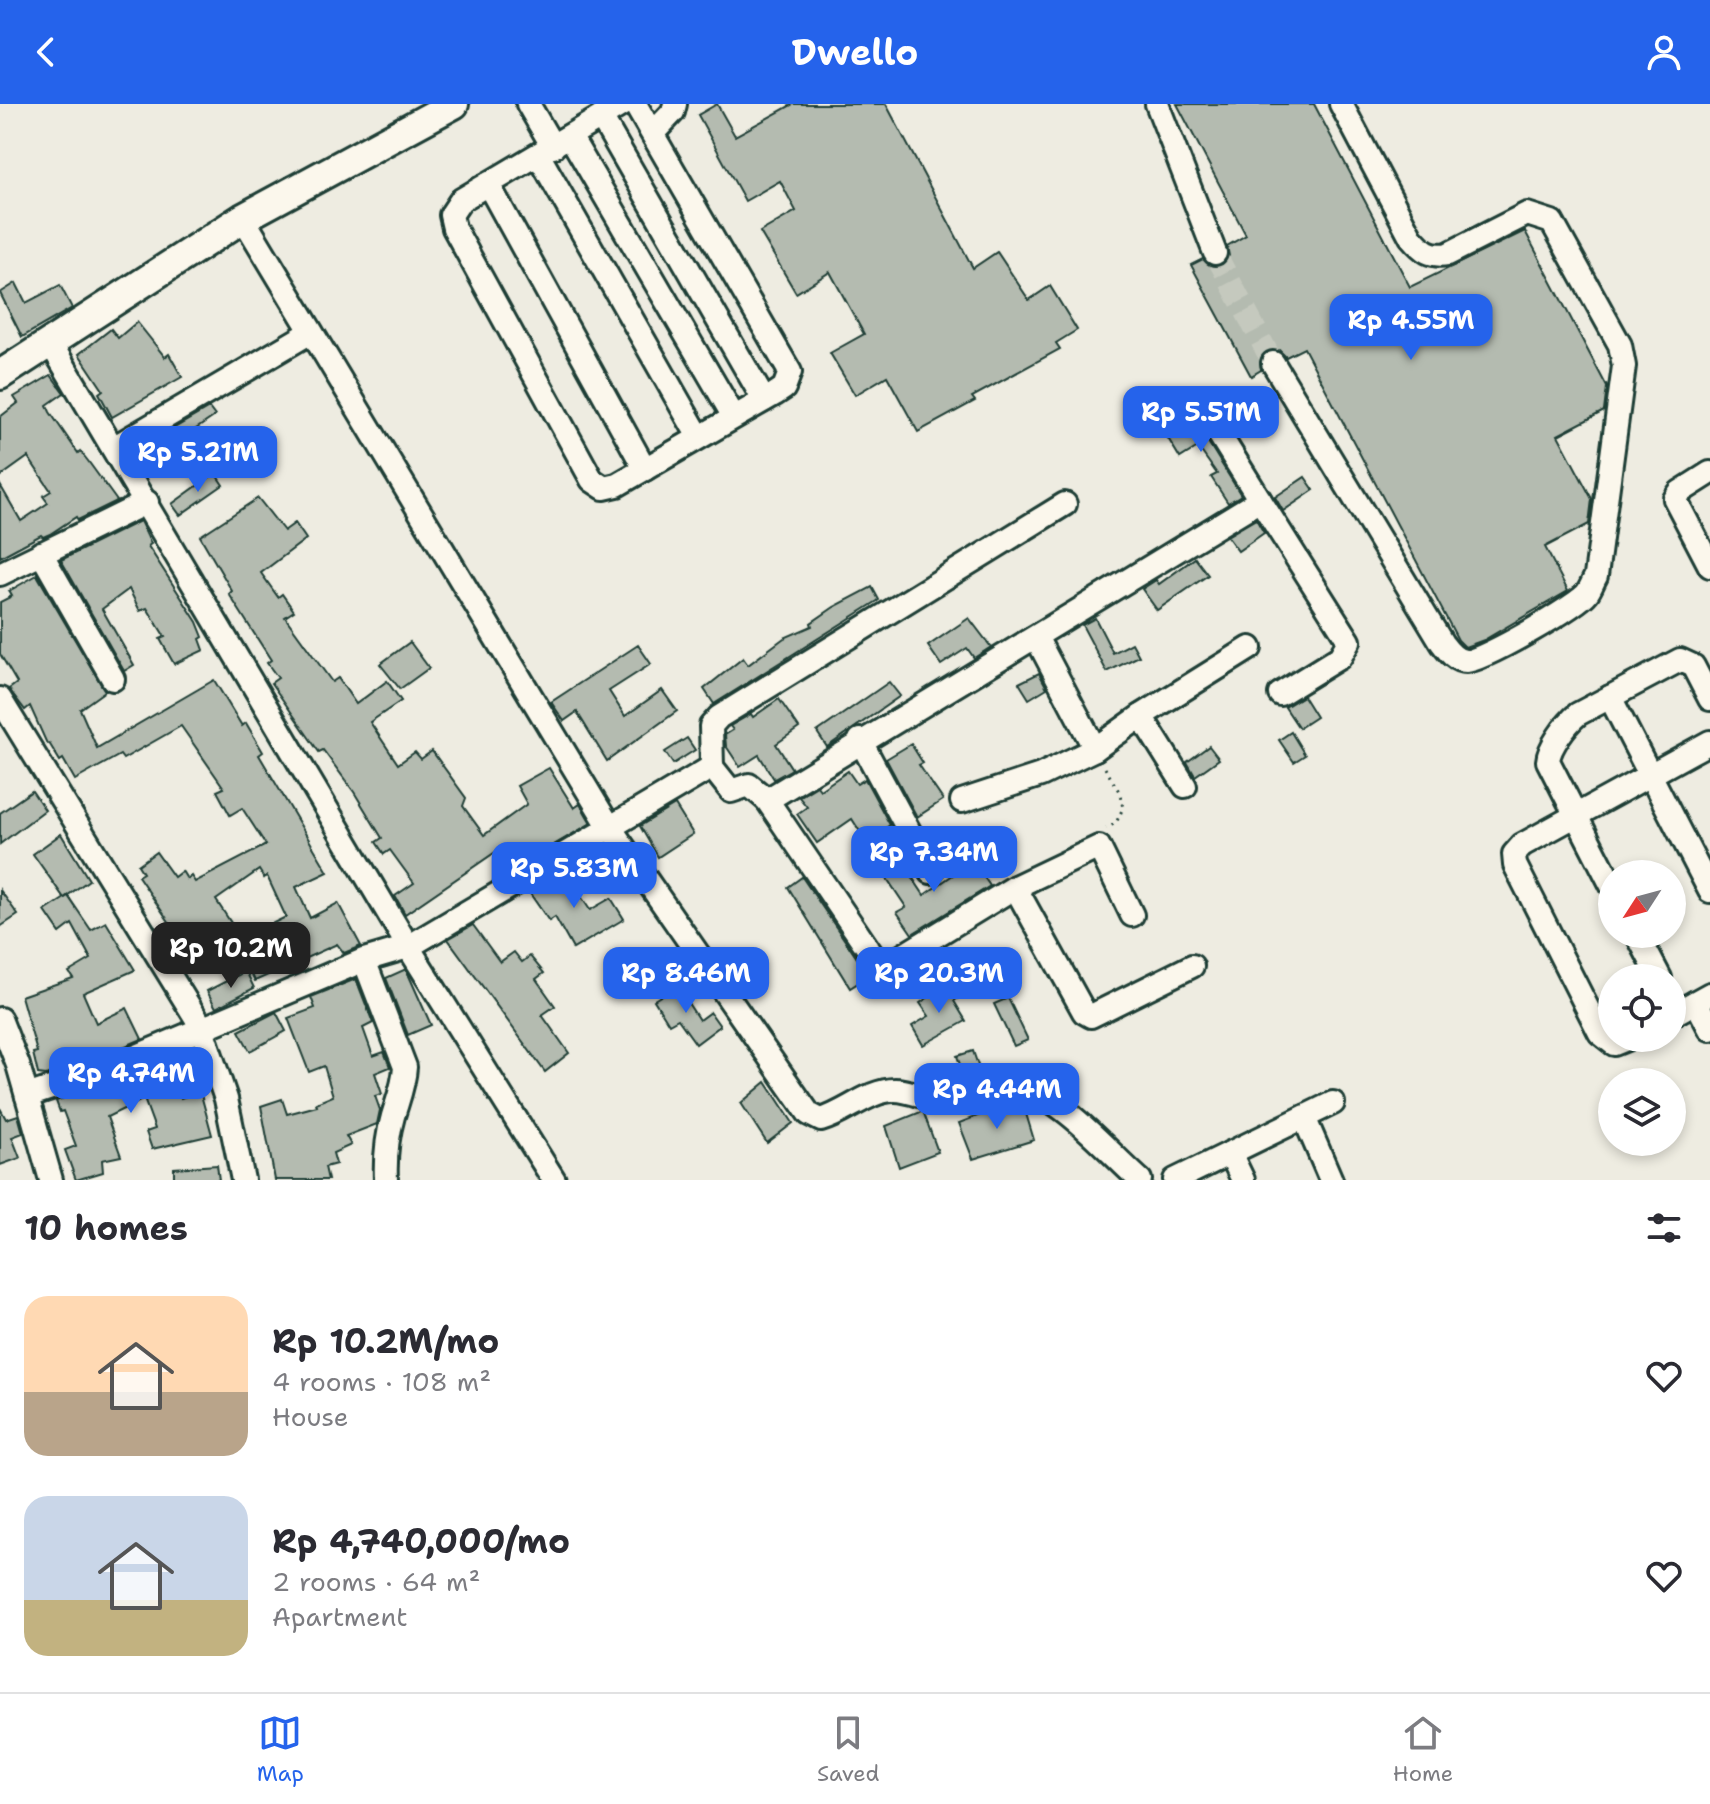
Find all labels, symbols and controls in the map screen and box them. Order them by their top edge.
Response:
text: Dwello [791,28,919,77]
icon: back [24,30,68,74]
icon: person [1642,30,1686,74]
pin: Rp 4.55M [1328,294,1494,362]
text: Rp 4.55M [1348,302,1474,337]
pin: Rp 5.51M [1118,386,1284,454]
text: Rp 5.51M [1141,394,1261,429]
pin: Rp 5.21M [115,426,281,494]
text: Rp 5.21M [137,434,259,469]
pin: Rp 7.34M [851,826,1017,894]
text: Rp 7.34M [869,834,999,869]
pin: Rp 5.83M [491,842,657,910]
text: Rp 5.83M [510,850,638,885]
north arrow [1598,860,1686,948]
map controls [1598,860,1686,1156]
pin: Rp 10.2M [148,922,314,990]
text: Rp 10.2M [169,930,293,965]
pin: Rp 8.46M [603,947,769,1015]
pin: Rp 20.3M [856,947,1022,1015]
text: Rp 8.46M [621,955,751,990]
text: Rp 20.3M [874,955,1004,990]
button: locate [1598,964,1686,1052]
pin: Rp 4.74M [48,1047,214,1115]
text: Rp 4.74M [67,1055,195,1090]
pin: Rp 4.44M [914,1063,1080,1131]
button: layers [1598,1068,1686,1156]
text: Rp 4.44M [932,1071,1062,1106]
text: 10 homes [24,1205,188,1251]
icon: filters [1642,1206,1686,1250]
text: Rp 10.2M/mo [272,1318,499,1364]
icon: home [88,1328,184,1424]
icon: heart [1642,1354,1686,1398]
text: 4 rooms · 108 m² [272,1364,491,1399]
text: House [272,1399,348,1434]
text: Rp 4,740,000/mo [272,1518,570,1564]
icon: home [88,1528,184,1624]
icon: heart [1642,1554,1686,1598]
text: 2 rooms · 64 m² [272,1564,480,1599]
text: Apartment [272,1599,408,1634]
tab: Map [257,1711,304,1788]
tab: Saved [817,1711,880,1788]
tab: Home [1393,1711,1453,1788]

